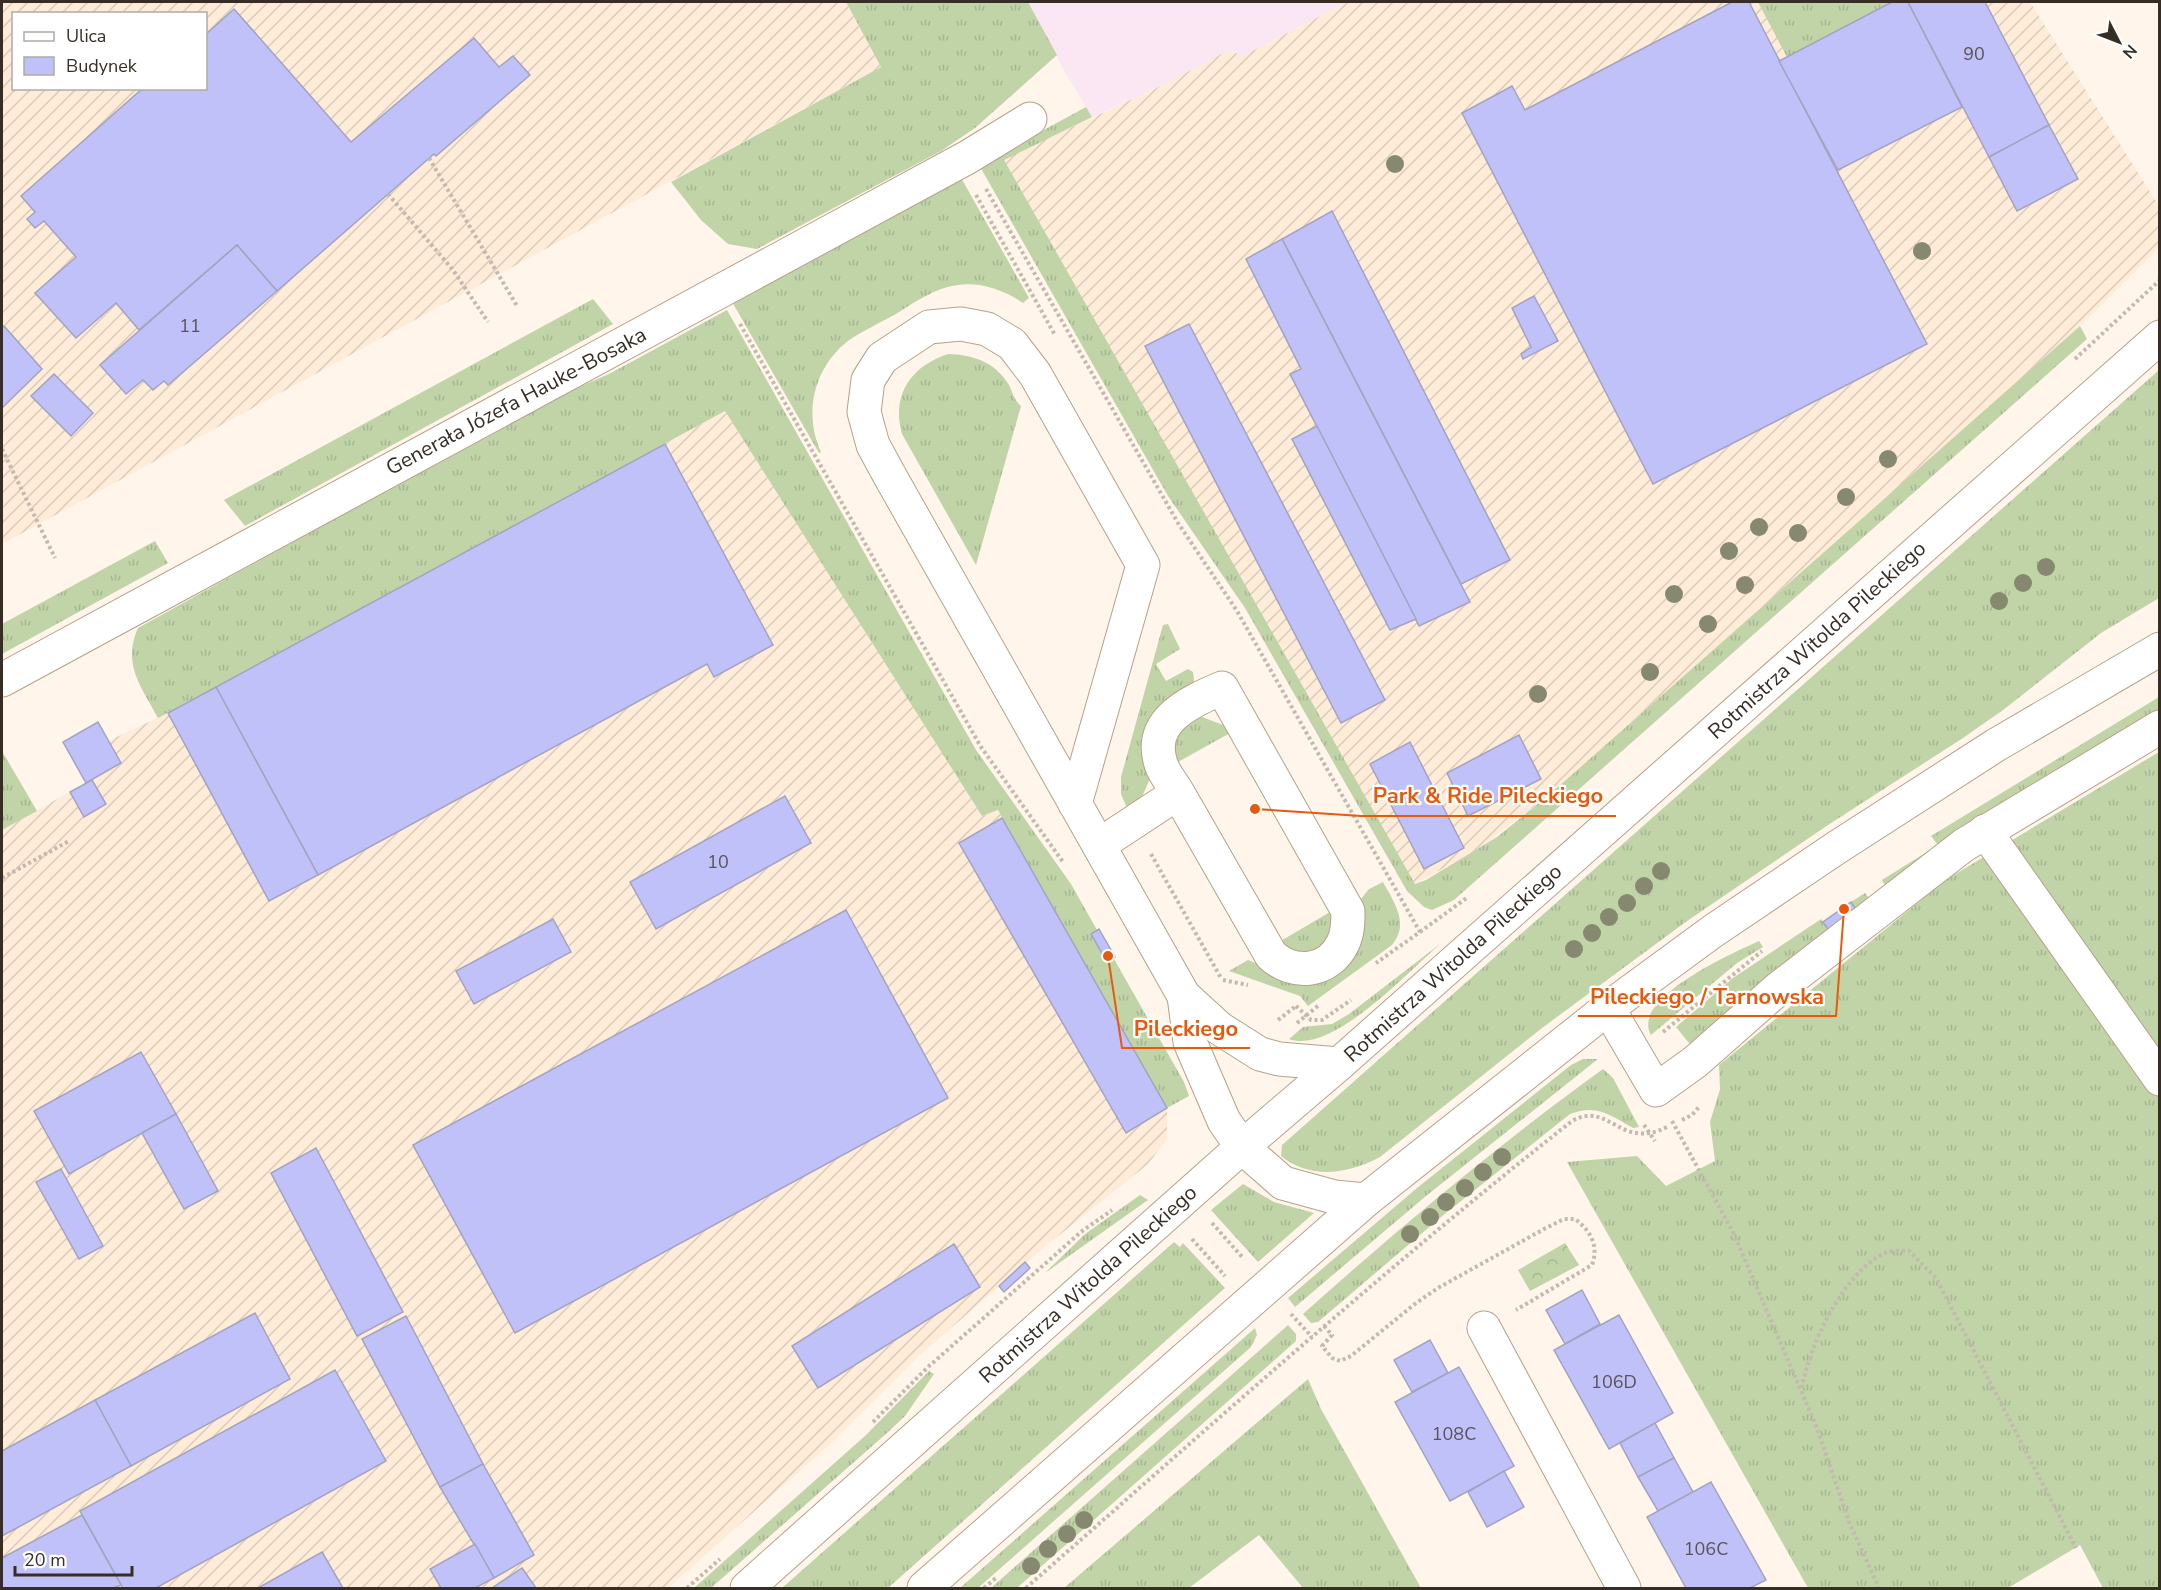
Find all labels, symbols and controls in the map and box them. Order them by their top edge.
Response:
legend [12,12,207,90]
north arrow [2089,12,2149,72]
text: Ulica [66,24,106,48]
text: N [2117,40,2142,63]
house number: 90 [1963,42,1985,66]
text: Budynek [66,54,138,78]
house number: 11 [179,314,201,338]
street label: Generała Józefa Hauke-Bosaka [381,320,651,482]
street label: Rotmistrza Witolda Pileckiego [1702,535,1932,745]
callout: Park & Ride Pileckiego [1361,776,1616,816]
text: Park & Ride Pileckiego [1373,781,1603,811]
house number: 10 [707,850,729,874]
street label: Rotmistrza Witolda Pileckiego [1338,858,1568,1068]
callout: Pileckiego / Tarnowska [1578,976,1836,1016]
text: Pileckiego / Tarnowska [1590,982,1824,1012]
callout: Pileckiego [1122,1008,1250,1048]
text: Pileckiego [1134,1014,1238,1044]
street label: Rotmistrza Witolda Pileckiego [973,1179,1203,1389]
house number: 106D [1591,1370,1637,1394]
house number: 108C [1432,1422,1476,1446]
house number: 106C [1684,1537,1728,1561]
scale bar [15,1539,132,1577]
text: 20 m [24,1548,66,1572]

